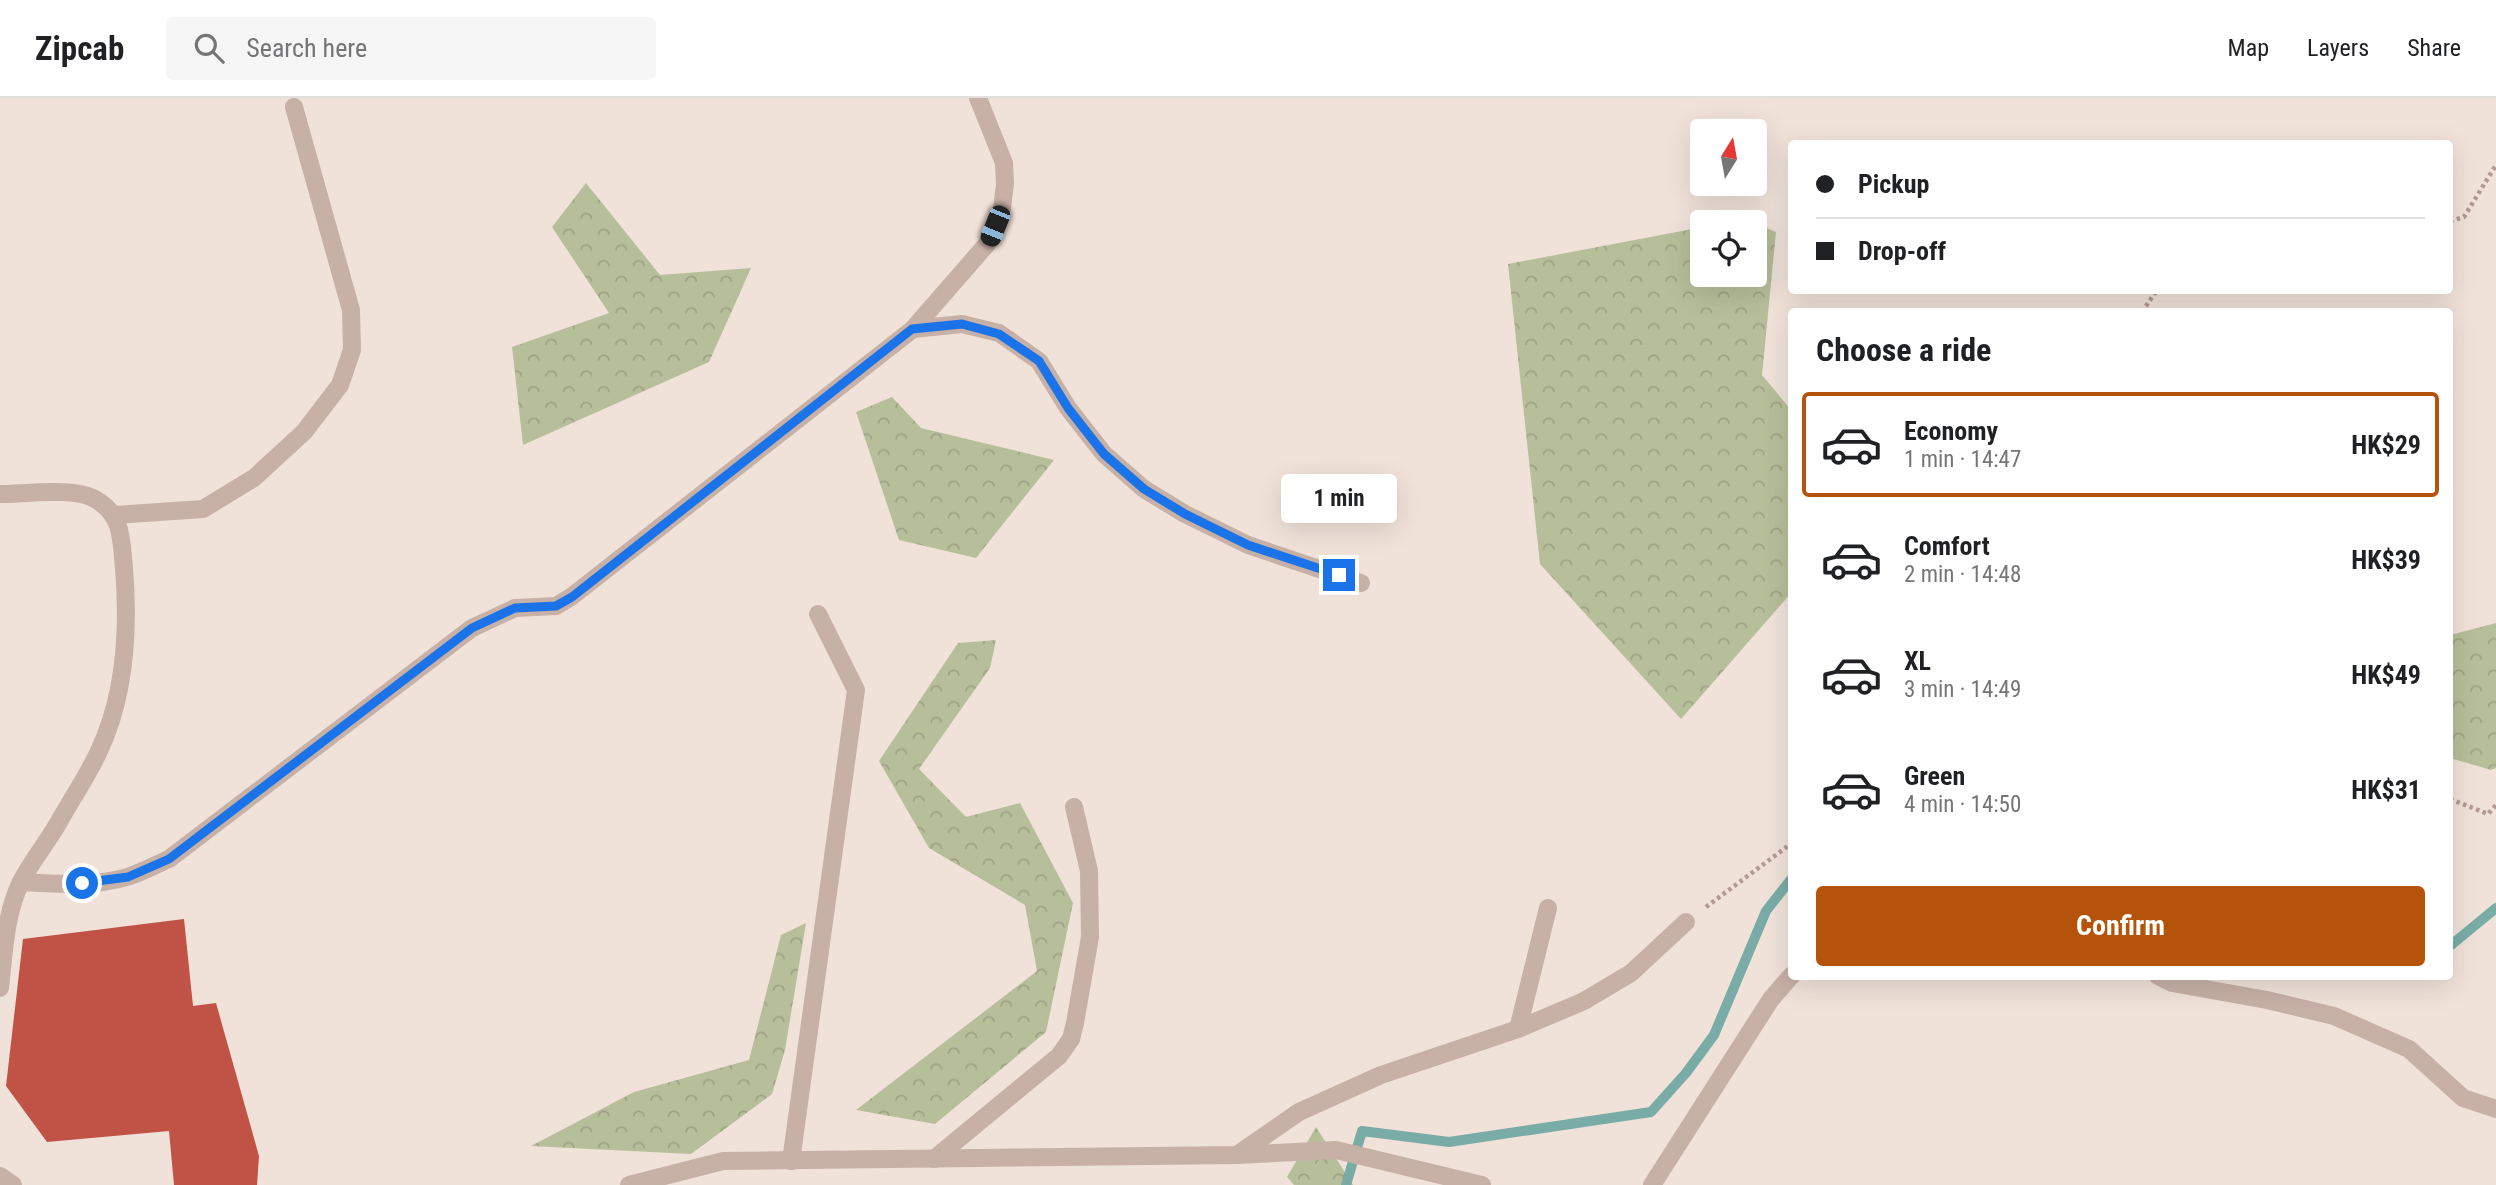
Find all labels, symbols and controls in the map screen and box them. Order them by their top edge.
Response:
search box [166,17,656,80]
text: Zipcab [35,29,124,68]
icon: search [190,29,228,67]
text: Search here [246,33,367,63]
text: Map [2228,34,2269,62]
text: Layers [2307,34,2369,62]
text: Share [2407,34,2461,62]
north arrow [1690,119,1768,196]
map controls [1690,119,1767,287]
text: Pickup [1858,169,1929,199]
car [978,203,1013,249]
button: locate [1690,210,1767,287]
text: Drop-off [1858,236,1946,266]
text: Choose a ride [1816,331,1991,369]
icon: car [1820,413,1883,476]
text: Economy [1904,416,1998,446]
text: HK$29 [2351,430,2421,460]
text: 1 min · 14:47 [1904,446,2021,473]
callout: 1 min [1281,474,1397,522]
text: 1 min [1313,485,1365,512]
icon: car [1820,528,1883,591]
text: Comfort [1904,531,1990,561]
text: HK$39 [2351,545,2421,575]
route end [1323,559,1355,591]
text: 2 min · 14:48 [1904,561,2021,588]
icon: car [1820,643,1883,706]
text: XL [1904,646,1931,676]
text: HK$49 [2351,660,2421,690]
text: 3 min · 14:49 [1904,676,2021,703]
icon: car [1820,758,1883,821]
text: Green [1904,761,1965,791]
text: HK$31 [2351,775,2421,805]
text: 4 min · 14:50 [1904,791,2021,818]
route start [66,867,98,899]
button: Confirm [1816,886,2425,966]

